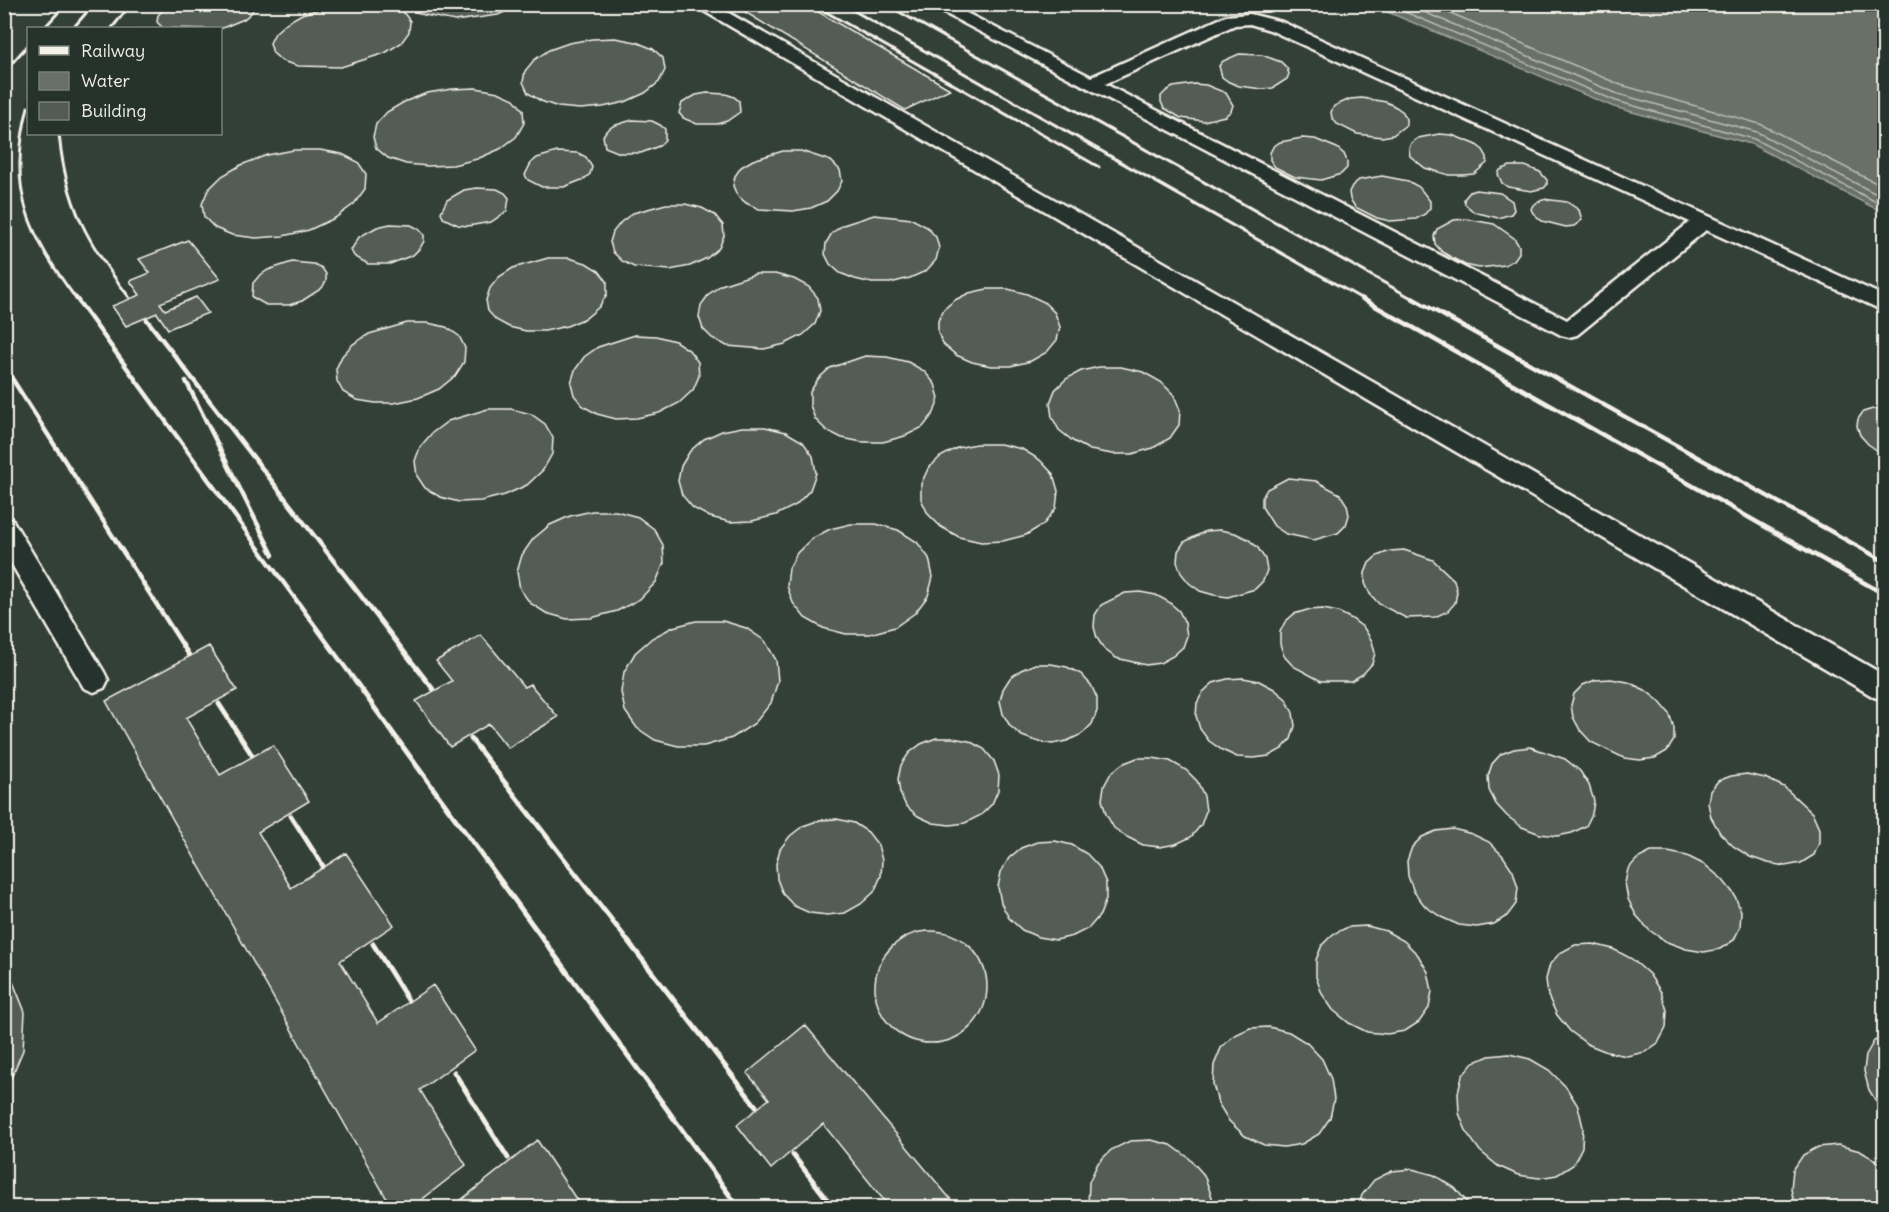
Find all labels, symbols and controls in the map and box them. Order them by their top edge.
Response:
legend [27,27,222,135]
text: Railway [81,39,145,62]
text: Water [81,69,131,92]
text: Building [81,99,146,122]

